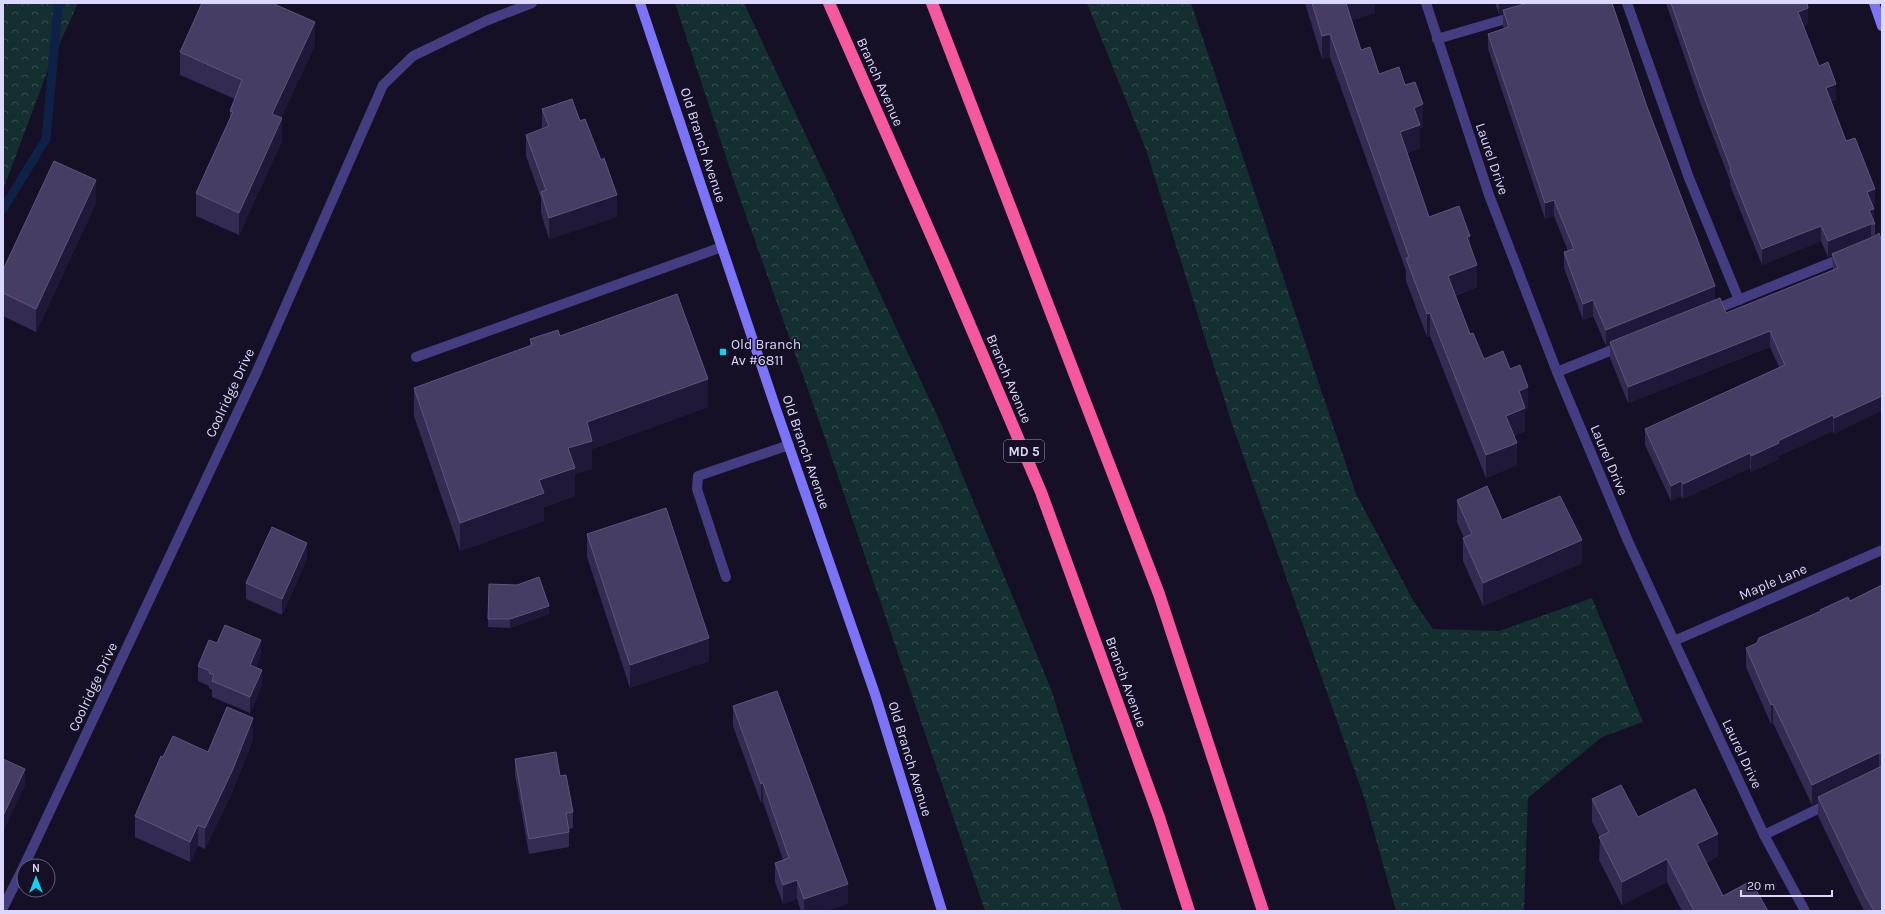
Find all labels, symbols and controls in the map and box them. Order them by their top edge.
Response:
street label: Branch Avenue [853,35,907,129]
street label: Old Branch Avenue [676,86,730,204]
street label: Laurel Drive [1472,121,1512,197]
street label: Branch Avenue [983,332,1035,426]
place label: Old Branch Av #6811 [731,336,801,369]
street label: Coolridge Drive [202,346,258,440]
marker: Old Branch Av #6811 [718,347,728,357]
street label: Old Branch Avenue [778,393,834,511]
street label: Laurel Drive [1587,422,1631,498]
road number: MD 5 [1004,440,1044,462]
street label: Maple Lane [1737,560,1809,604]
street label: Branch Avenue [1102,634,1150,730]
street label: Coolridge Drive [65,640,121,734]
street label: Old Branch Avenue [884,699,936,819]
street label: Laurel Drive [1718,716,1766,792]
north arrow [16,858,56,898]
text: N [32,862,40,875]
scale bar [1741,872,1832,898]
text: 20 m [1747,879,1775,893]

